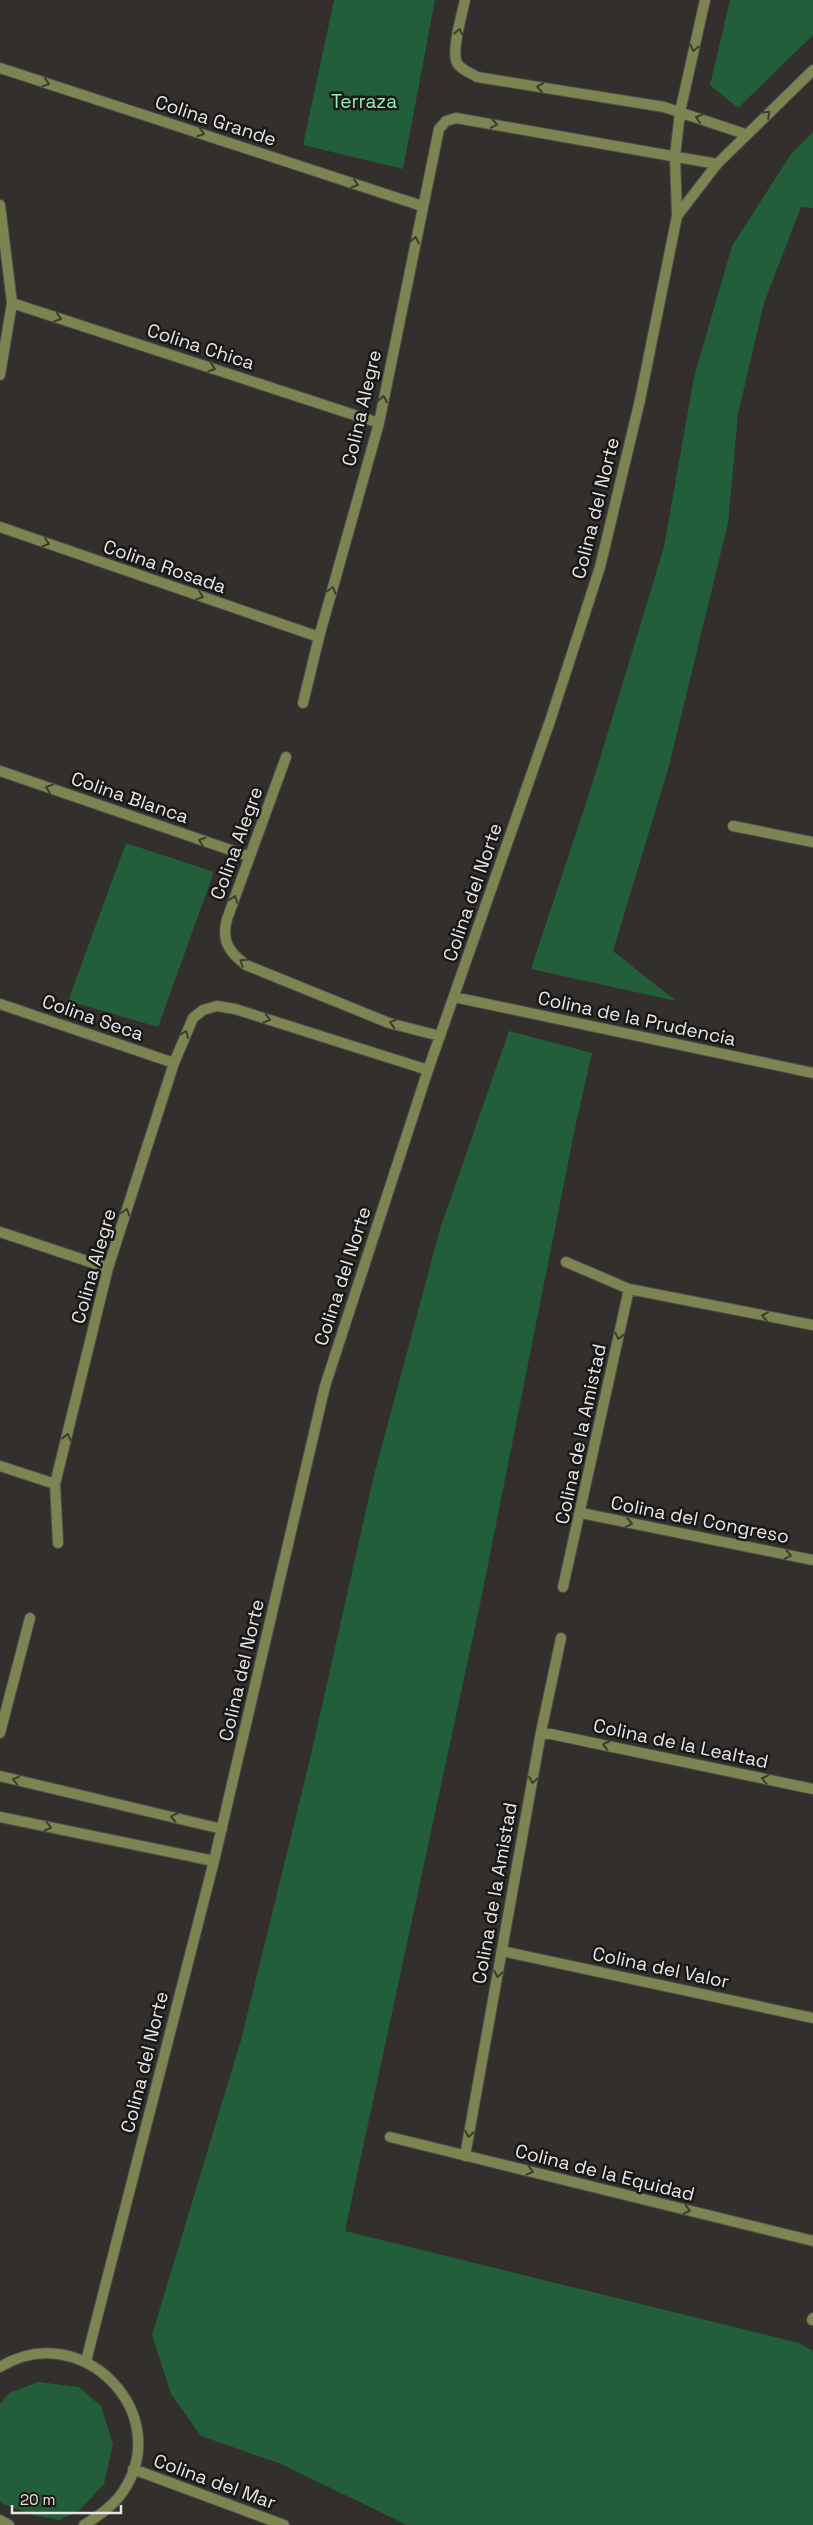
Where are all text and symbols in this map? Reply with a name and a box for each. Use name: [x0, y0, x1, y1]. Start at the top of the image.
one-way arrow: [453, 28, 463, 37]
one-way arrow: [689, 43, 700, 52]
one-way arrow: [42, 77, 50, 87]
one-way arrow: [535, 82, 544, 92]
street label: Colina Grande: [152, 89, 280, 152]
park label: Terraza: [331, 89, 397, 114]
one-way arrow: [761, 111, 770, 120]
one-way arrow: [695, 114, 704, 124]
one-way arrow: [490, 119, 499, 129]
one-way arrow: [196, 128, 204, 138]
one-way arrow: [350, 178, 359, 188]
one-way arrow: [409, 236, 420, 245]
one-way arrow: [53, 312, 62, 322]
street label: Colina Chica: [144, 317, 258, 376]
street label: Colina Alegre: [336, 348, 387, 469]
one-way arrow: [208, 363, 216, 373]
one-way arrow: [378, 395, 388, 404]
street label: Colina del Norte: [566, 435, 625, 581]
street label: Colina Rosada: [100, 534, 230, 599]
one-way arrow: [41, 537, 50, 547]
one-way arrow: [326, 586, 336, 595]
one-way arrow: [195, 590, 203, 600]
street label: Colina Blanca: [68, 766, 192, 829]
street label: Colina Alegre: [204, 783, 268, 903]
one-way arrow: [45, 784, 53, 794]
street label: Colina del Norte: [437, 820, 508, 965]
one-way arrow: [199, 836, 207, 846]
one-way arrow: [228, 895, 238, 904]
one-way arrow: [239, 959, 249, 968]
street label: Colina de la Prudencia: [536, 985, 738, 1052]
street label: Colina Seca: [39, 988, 147, 1047]
one-way arrow: [262, 1013, 271, 1023]
one-way arrow: [389, 1019, 398, 1029]
one-way arrow: [179, 1031, 189, 1039]
street label: Colina del Norte: [308, 1203, 377, 1349]
street label: Colina Alegre: [65, 1206, 122, 1327]
one-way arrow: [120, 1208, 130, 1217]
one-way arrow: [761, 1311, 770, 1321]
one-way arrow: [614, 1332, 625, 1341]
street label: Colina de la Amistad: [549, 1342, 612, 1527]
one-way arrow: [61, 1432, 72, 1441]
street label: Colina del Congreso: [609, 1490, 791, 1549]
one-way arrow: [624, 1517, 633, 1527]
one-way arrow: [784, 1549, 793, 1559]
street label: Colina del Norte: [213, 1597, 270, 1744]
street label: Colina de la Lealtad: [591, 1713, 771, 1774]
one-way arrow: [602, 1740, 611, 1751]
one-way arrow: [761, 1774, 770, 1784]
one-way arrow: [12, 1775, 21, 1786]
one-way arrow: [528, 1775, 538, 1784]
street label: Colina de la Amistad: [466, 1800, 523, 1986]
one-way arrow: [170, 1812, 179, 1823]
one-way arrow: [43, 1821, 52, 1831]
street label: Colina del Valor: [590, 1941, 731, 1994]
one-way arrow: [493, 1970, 504, 1978]
street label: Colina del Norte: [115, 1989, 174, 2135]
one-way arrow: [465, 2129, 475, 2138]
street label: Colina de la Equidad: [513, 2138, 697, 2207]
one-way arrow: [525, 2166, 533, 2176]
one-way arrow: [683, 2204, 692, 2215]
street label: Colina del Mar: [150, 2448, 279, 2515]
scale bar: [12, 2482, 121, 2514]
text: 20 m: [20, 2490, 55, 2509]

